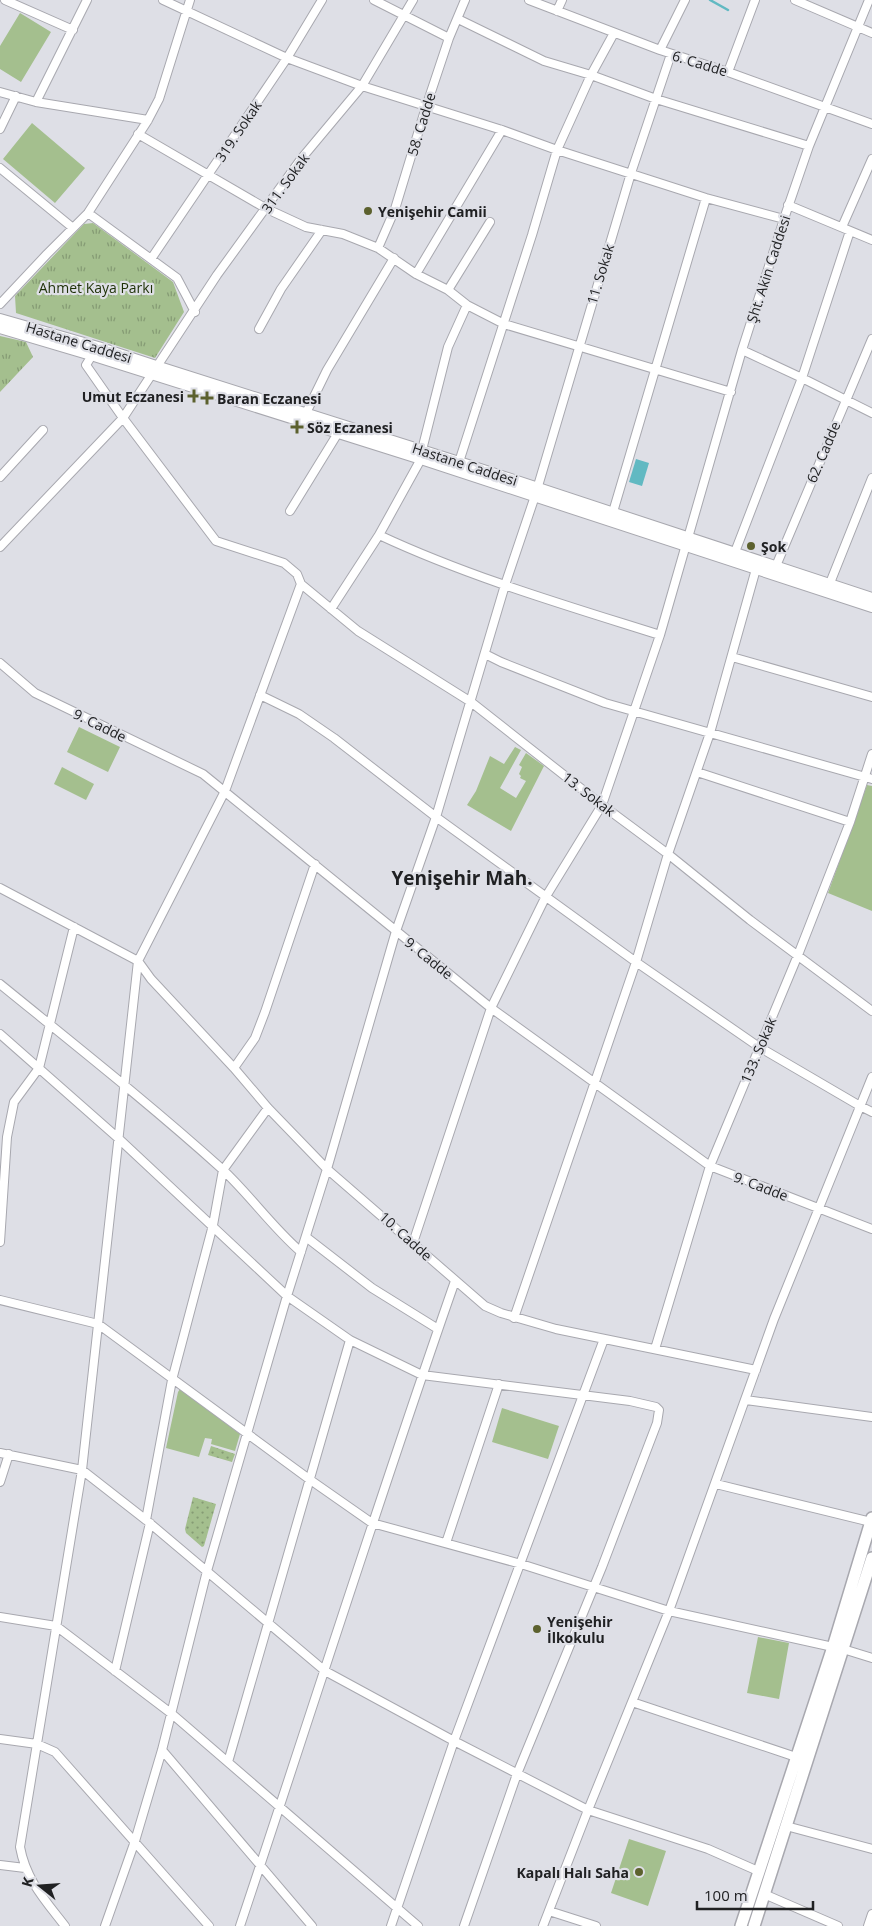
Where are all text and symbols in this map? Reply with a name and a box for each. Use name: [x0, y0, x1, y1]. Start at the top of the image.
street label: 6. Cadde: [670, 46, 730, 80]
street label: 58. Cadde: [402, 90, 440, 158]
street label: 319. Sokak: [211, 96, 266, 165]
street label: 311. Sokak: [257, 149, 314, 217]
place label: Yenişehir Camii: [378, 202, 487, 221]
marker: Yenişehir Camii: [362, 205, 374, 217]
street label: Şht. Akin Caddesi: [742, 213, 794, 325]
street label: 11. Sokak: [582, 241, 618, 306]
park label: Ahmet Kaya Parkı: [39, 278, 153, 297]
street label: Hastane Caddesi: [24, 317, 134, 367]
place label: Umut Eczanesi: [82, 387, 184, 406]
place label: Baran Eczanesi: [217, 389, 322, 408]
marker: Umut Eczanesi: [188, 390, 200, 402]
marker: Baran Eczanesi: [201, 392, 213, 404]
place label: Söz Eczanesi: [307, 418, 393, 437]
street label: 62. Cadde: [802, 418, 844, 486]
marker: Söz Eczanesi: [291, 421, 303, 433]
street label: Hastane Caddesi: [410, 438, 520, 490]
place label: Şok: [761, 537, 786, 556]
marker: Şok: [745, 540, 757, 552]
street label: 9. Cadde: [70, 704, 130, 746]
street label: 13. Sokak: [559, 767, 620, 821]
district label: Yenişehir Mah.: [391, 865, 533, 891]
street label: 9. Cadde: [401, 933, 457, 983]
street label: 133. Sokak: [736, 1014, 781, 1086]
street label: 9. Cadde: [731, 1167, 791, 1205]
street label: 10. Cadde: [376, 1207, 437, 1265]
place label: Yenişehir İlkokulu: [547, 1612, 613, 1647]
marker: Yenişehir İlkokulu: [531, 1623, 543, 1635]
north arrow: [15, 1861, 65, 1911]
place label: Kapalı Halı Saha: [517, 1863, 629, 1882]
marker: Kapalı Halı Saha: [633, 1866, 645, 1878]
text: K: [17, 1874, 38, 1889]
scale bar: [697, 1878, 813, 1910]
text: 100 m: [704, 1885, 748, 1905]

